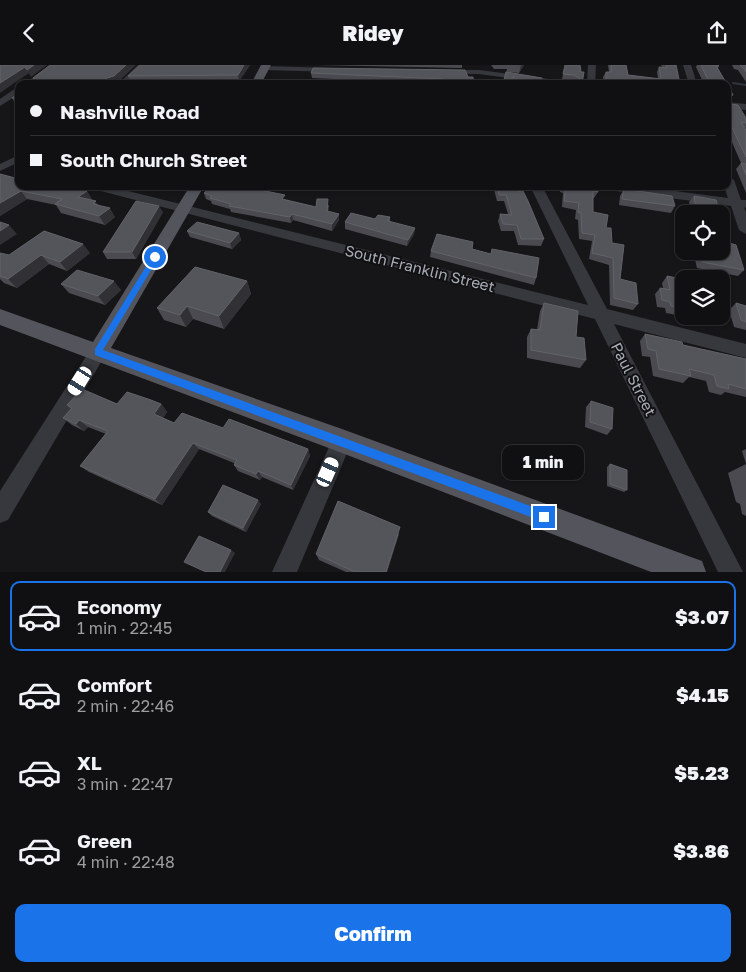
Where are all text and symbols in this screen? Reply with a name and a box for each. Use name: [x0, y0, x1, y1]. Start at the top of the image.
icon: back: [15, 19, 43, 47]
text: Ridey: [342, 19, 404, 46]
icon: share: [703, 19, 731, 47]
text: Nashville Road: [60, 100, 200, 123]
text: South Church Street: [60, 148, 247, 171]
map controls: [675, 205, 730, 325]
button: locate: [675, 205, 730, 260]
street label: South Franklin Street: [343, 241, 497, 295]
route start: [144, 246, 166, 268]
button: layers: [675, 270, 730, 325]
street label: Paul Street: [608, 339, 660, 419]
car: [65, 364, 94, 398]
callout: 1 min: [503, 445, 585, 479]
text: 1 min: [523, 452, 563, 472]
car: [315, 455, 340, 489]
route end: [533, 506, 555, 528]
icon: car: [17, 594, 62, 639]
text: Economy: [77, 595, 162, 618]
text: $3.07: [675, 605, 729, 628]
text: 1 min · 22:45: [77, 618, 172, 638]
icon: car: [17, 672, 62, 717]
text: Comfort: [77, 673, 152, 696]
text: $4.15: [676, 683, 729, 706]
text: 2 min · 22:46: [77, 696, 174, 716]
icon: car: [17, 750, 62, 795]
text: XL: [77, 751, 102, 774]
text: $5.23: [674, 761, 729, 784]
text: 3 min · 22:47: [77, 774, 173, 794]
icon: car: [17, 828, 62, 873]
text: Green: [77, 829, 132, 852]
text: $3.86: [673, 839, 729, 862]
text: 4 min · 22:48: [77, 852, 175, 872]
button: Confirm: [15, 904, 731, 962]

